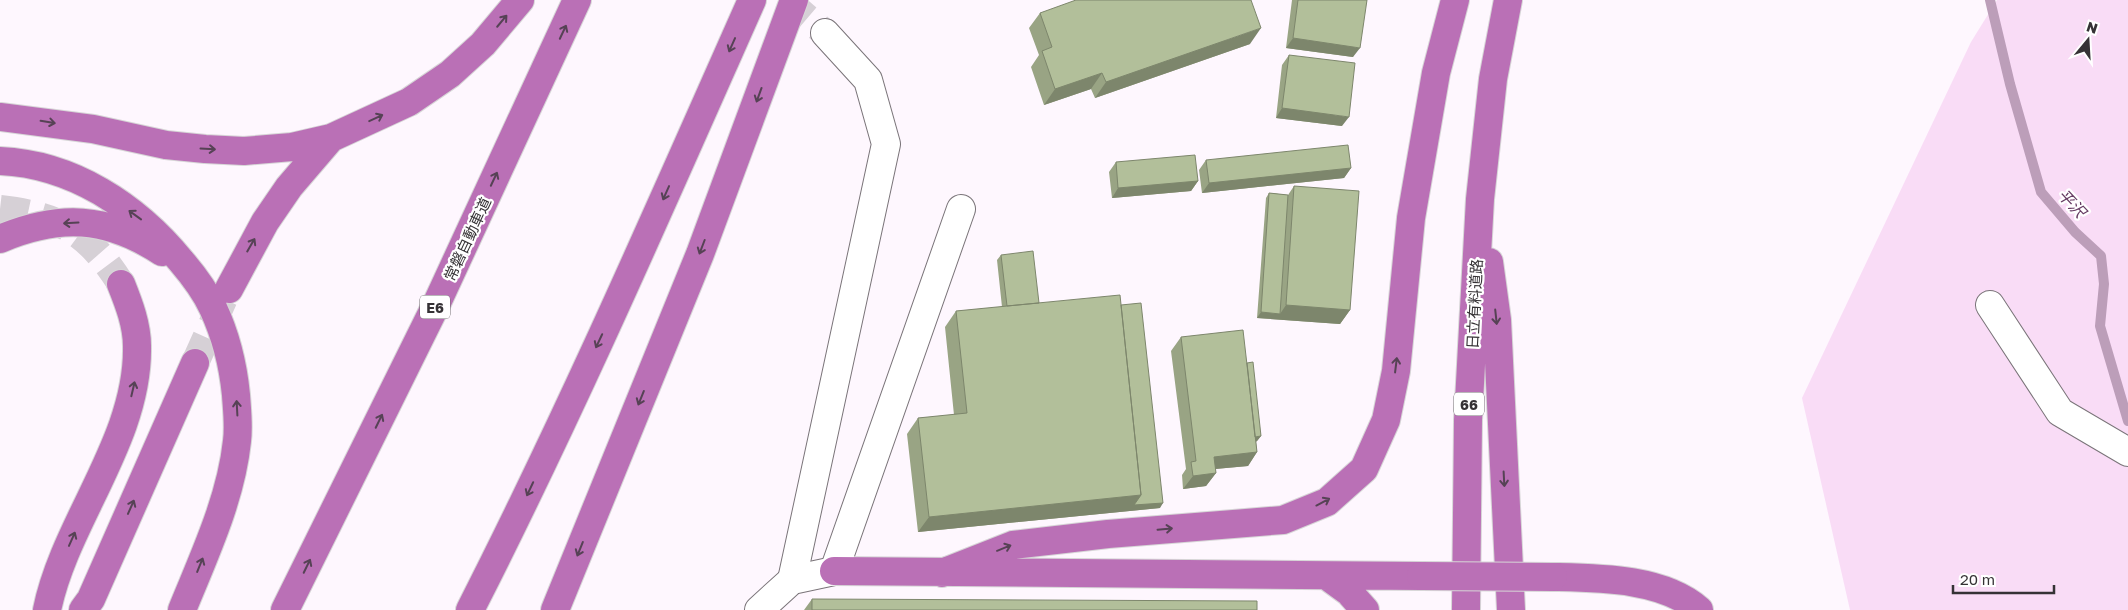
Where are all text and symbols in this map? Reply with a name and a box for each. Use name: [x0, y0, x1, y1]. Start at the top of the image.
one-way arrow: [497, 14, 508, 27]
north arrow: [2063, 15, 2113, 65]
text: N: [2084, 17, 2100, 37]
one-way arrow: [558, 25, 568, 40]
one-way arrow: [726, 37, 736, 52]
one-way arrow: [754, 87, 763, 102]
one-way arrow: [368, 112, 383, 122]
one-way arrow: [40, 118, 56, 128]
one-way arrow: [200, 145, 216, 154]
one-way arrow: [490, 172, 500, 187]
water label: 平沢: [2054, 184, 2092, 223]
one-way arrow: [661, 185, 671, 200]
street label: 常磐自動車道: [440, 194, 494, 284]
one-way arrow: [129, 209, 142, 220]
one-way arrow: [63, 218, 80, 228]
one-way arrow: [247, 239, 257, 253]
one-way arrow: [697, 239, 706, 254]
street label: 日立有料道路: [1463, 259, 1485, 349]
road number: E6: [420, 296, 450, 318]
one-way arrow: [1491, 308, 1501, 324]
one-way arrow: [593, 333, 603, 348]
one-way arrow: [1391, 357, 1401, 373]
one-way arrow: [129, 381, 138, 397]
one-way arrow: [636, 390, 646, 405]
road number: 66: [1454, 392, 1484, 416]
one-way arrow: [232, 400, 241, 416]
one-way arrow: [374, 413, 384, 428]
one-way arrow: [1500, 471, 1509, 487]
one-way arrow: [525, 481, 535, 496]
one-way arrow: [1316, 497, 1331, 507]
one-way arrow: [127, 500, 137, 515]
one-way arrow: [1157, 525, 1173, 534]
one-way arrow: [68, 532, 78, 547]
one-way arrow: [575, 541, 584, 556]
one-way arrow: [996, 543, 1011, 553]
one-way arrow: [196, 558, 206, 573]
one-way arrow: [303, 559, 312, 574]
scale bar: [1953, 562, 2054, 594]
text: 20 m: [1960, 570, 1995, 588]

